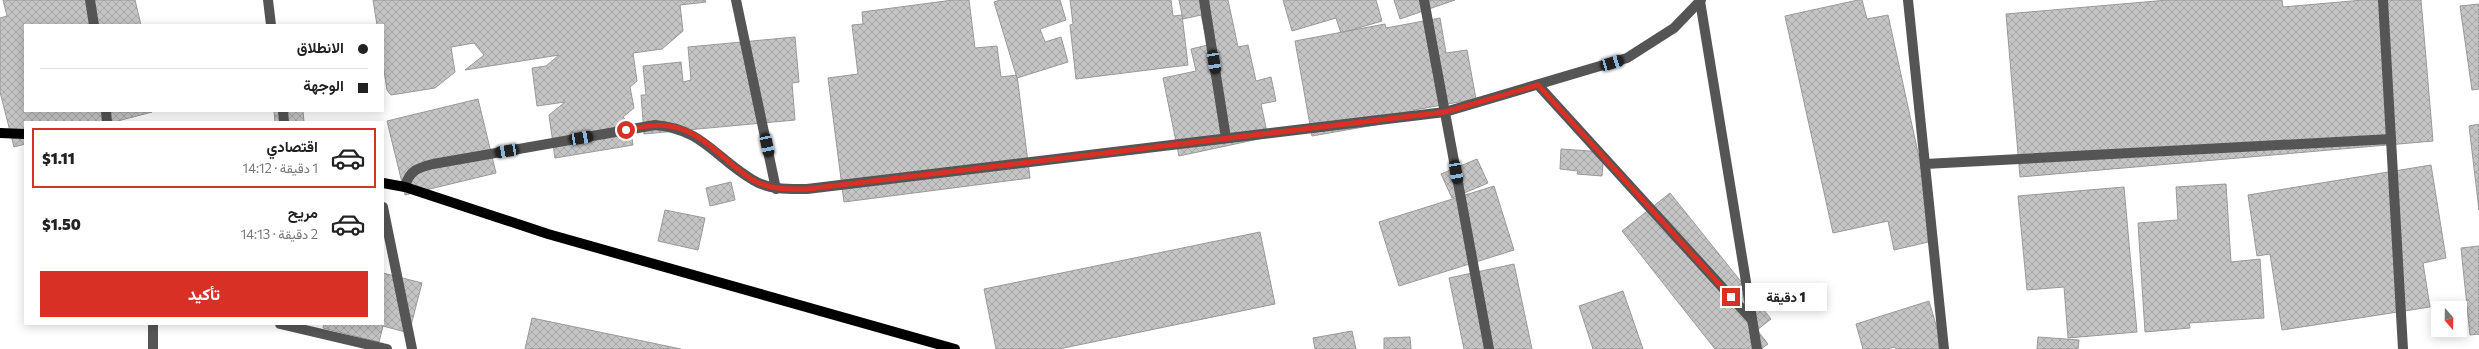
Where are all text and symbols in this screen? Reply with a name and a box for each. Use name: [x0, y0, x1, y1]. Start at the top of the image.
text: الانطلاق: [297, 38, 344, 56]
car: [1206, 49, 1222, 75]
car: [1599, 54, 1625, 72]
text: الوجهة: [303, 76, 344, 94]
route start: [617, 121, 635, 139]
car: [568, 130, 594, 146]
car: [759, 132, 775, 158]
text: اقتصادي: [266, 137, 318, 155]
icon: car: [330, 140, 366, 176]
car: [494, 143, 520, 159]
text: $1.11: [42, 149, 75, 167]
car: [1448, 159, 1464, 185]
text: 1 دقيقة · 14:12: [243, 160, 318, 176]
text: مريح: [288, 203, 318, 221]
icon: car: [330, 206, 366, 242]
text: $1.50: [42, 215, 81, 233]
text: 2 دقيقة · 14:13: [241, 226, 318, 242]
button: تأكيد: [40, 271, 368, 317]
callout: 1 دقيقة: [1745, 283, 1827, 311]
route end: [1722, 288, 1740, 306]
text: 1 دقيقة: [1766, 289, 1806, 305]
north arrow: [2431, 301, 2467, 337]
map controls: [2431, 301, 2467, 337]

